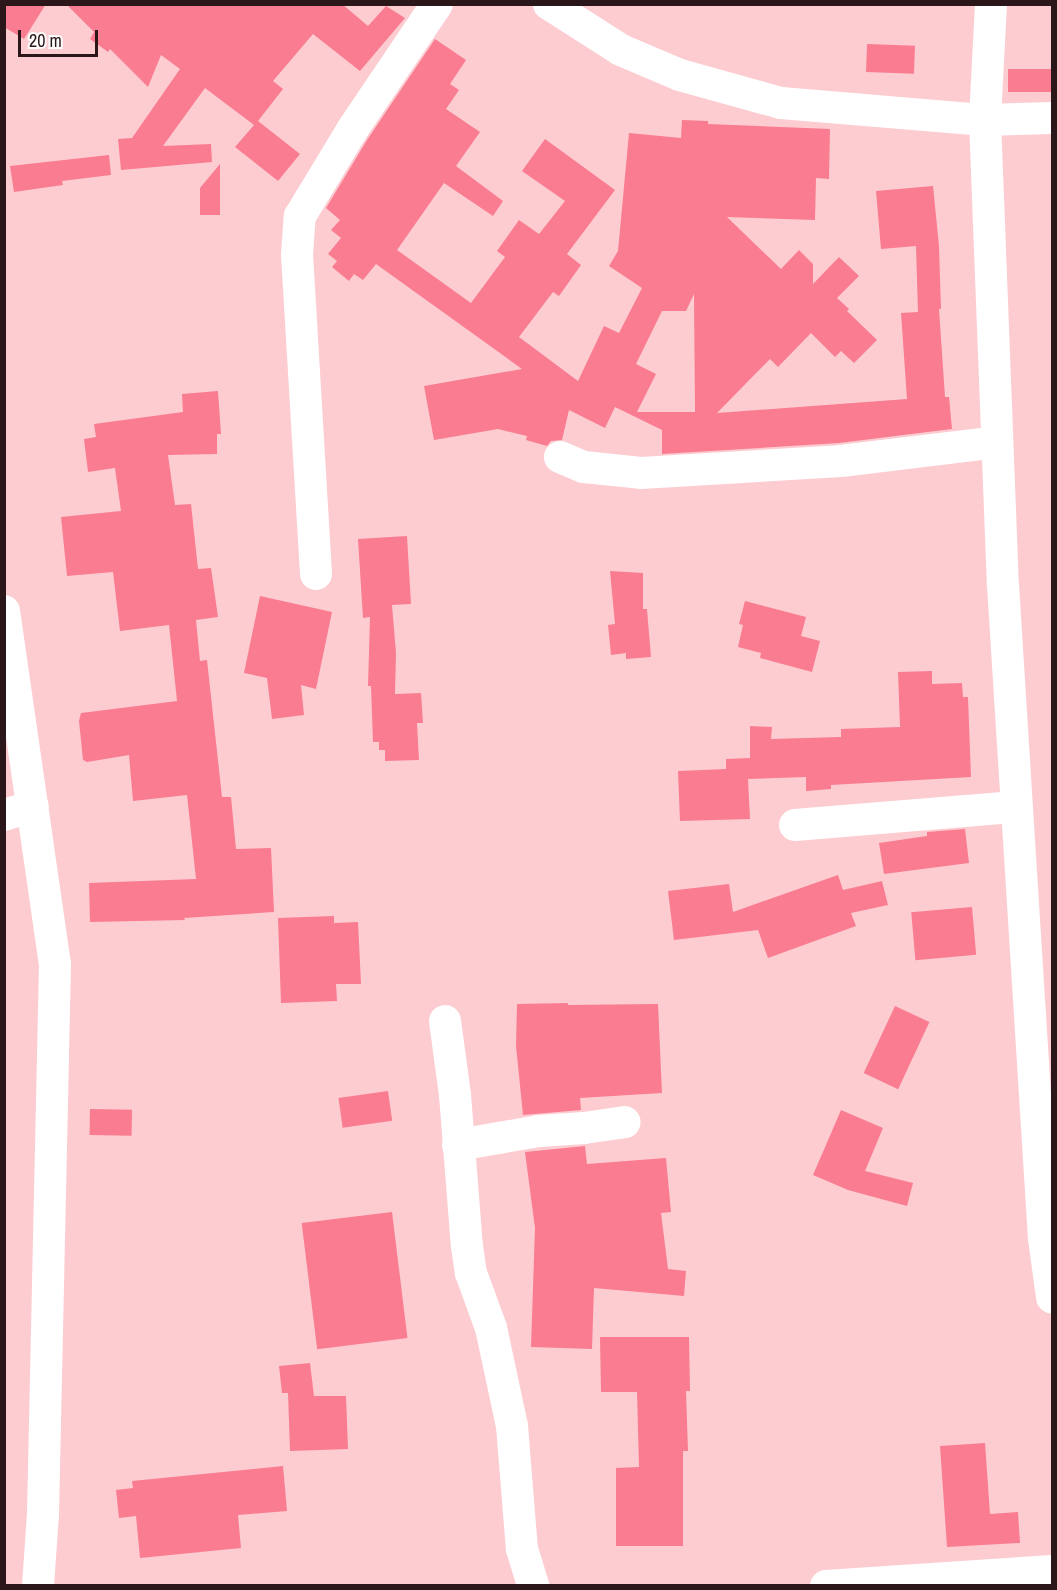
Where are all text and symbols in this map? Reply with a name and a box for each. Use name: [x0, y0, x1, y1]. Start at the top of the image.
scale bar: [21, 18, 100, 56]
text: 20 m: [29, 28, 62, 53]

